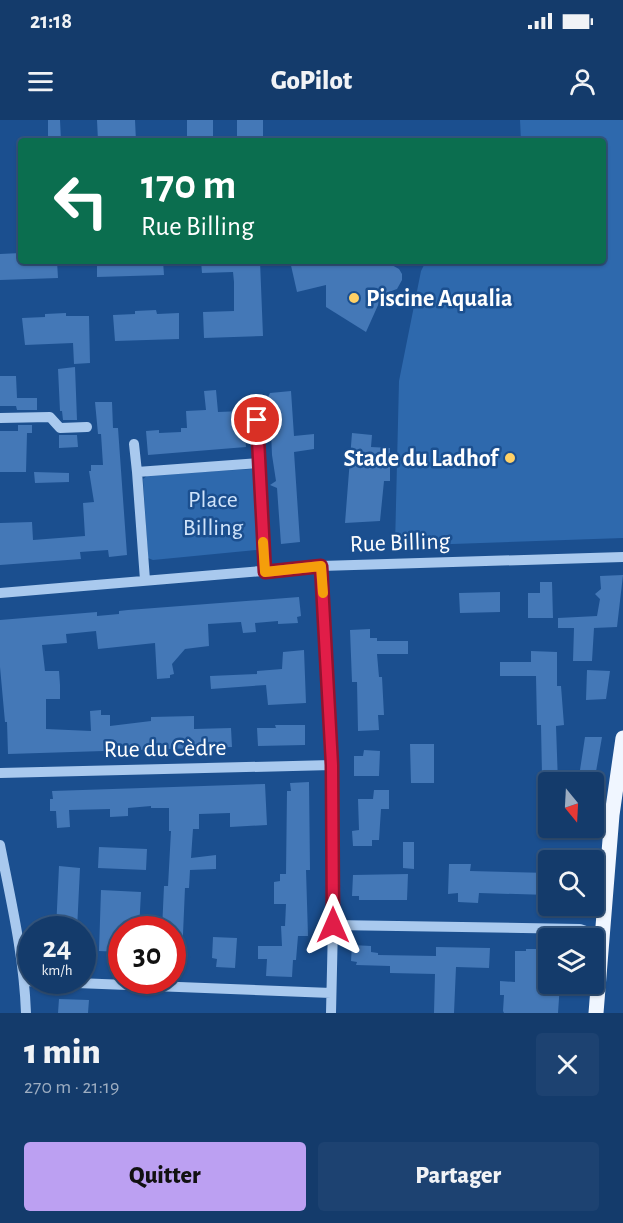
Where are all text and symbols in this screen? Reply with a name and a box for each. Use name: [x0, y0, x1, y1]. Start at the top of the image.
text: 21:18: [30, 10, 72, 32]
icon: menu: [24, 65, 57, 98]
icon: person: [566, 65, 599, 98]
text: GoPilot: [271, 67, 352, 94]
icon: left: [42, 162, 120, 240]
text: 170 m: [141, 164, 236, 206]
text: Rue Billing: [141, 213, 254, 240]
place label: Piscine Aqualia: [366, 287, 513, 311]
marker: Piscine Aqualia: [347, 291, 361, 305]
pin: [231, 394, 282, 445]
icon: arrive: [240, 403, 273, 436]
place label: Stade du Ladhof: [343, 447, 500, 471]
marker: Stade du Ladhof: [503, 451, 517, 465]
park label: Place Billing: [183, 488, 244, 540]
street label: Rue Billing: [349, 529, 451, 557]
street label: Rue du Cèdre: [103, 736, 227, 762]
north arrow: [538, 772, 604, 838]
map controls: [538, 772, 604, 994]
button: search: [538, 850, 604, 916]
position arrow: [301, 893, 365, 957]
speed limit sign: 30: [108, 916, 186, 994]
button: layers: [538, 928, 604, 994]
text: 24: [42, 933, 72, 963]
text: km/h: [42, 963, 72, 978]
button: close: [536, 1033, 599, 1096]
text: 1 min: [24, 1034, 101, 1070]
text: 270 m · 21:19: [24, 1077, 119, 1097]
button: Quitter: [24, 1142, 306, 1211]
button: Partager: [318, 1142, 599, 1211]

